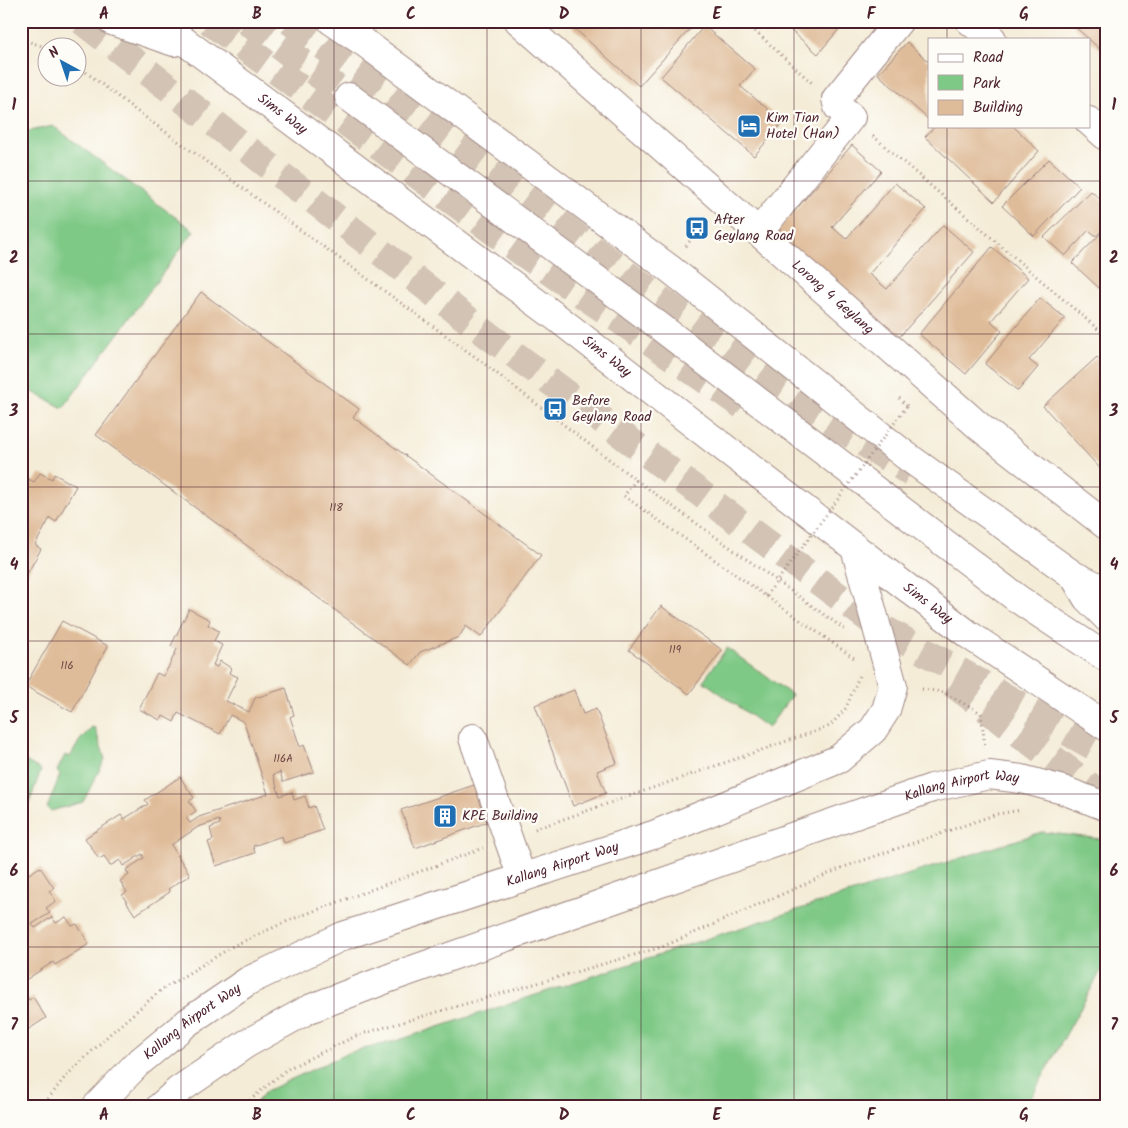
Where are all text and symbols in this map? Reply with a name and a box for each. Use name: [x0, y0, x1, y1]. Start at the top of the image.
text: A: [99, 2, 109, 27]
text: B: [252, 2, 262, 27]
text: C: [406, 2, 416, 27]
text: D: [559, 2, 570, 27]
text: E: [713, 2, 723, 27]
text: F: [867, 2, 877, 27]
text: G: [1019, 2, 1029, 27]
north arrow: [38, 38, 88, 88]
legend: [928, 38, 1090, 128]
text: N: [44, 41, 65, 64]
text: Road: [973, 46, 1004, 70]
text: Park: [973, 72, 1001, 96]
street label: Sims Way: [253, 88, 312, 140]
text: 1: [12, 93, 17, 118]
text: 1: [1112, 93, 1117, 118]
text: Building: [973, 96, 1023, 120]
place label: Kim Tian Hotel (Han): [766, 107, 840, 145]
hotel icon: Kim Tian Hotel (Han): [736, 113, 762, 139]
place label: After Geylang Road: [714, 209, 794, 247]
bus stop icon: After Geylang Road: [684, 215, 710, 241]
text: 2: [9, 246, 19, 271]
text: 2: [1109, 246, 1119, 271]
street label: Lorong 4 Geylang: [786, 255, 879, 340]
street label: Sims Way: [577, 330, 636, 383]
place label: Before Geylang Road: [572, 390, 652, 428]
bus stop icon: Before Geylang Road: [542, 396, 568, 422]
text: 3: [9, 399, 19, 424]
text: 3: [1109, 399, 1119, 424]
house number: 118: [329, 499, 343, 517]
text: 4: [10, 553, 19, 578]
text: 4: [1110, 553, 1119, 578]
street label: Sims Way: [898, 577, 958, 630]
house number: 119: [669, 641, 682, 659]
house number: 116: [60, 657, 74, 675]
text: 5: [9, 706, 20, 731]
text: 5: [1109, 706, 1120, 731]
house number: 116A: [273, 750, 293, 768]
street label: Kallang Airport Way: [901, 764, 1021, 808]
building icon: KPE Building: [432, 803, 458, 829]
place label: KPE Building: [462, 805, 539, 827]
street label: Kallang Airport Way: [503, 836, 622, 893]
text: 6: [10, 859, 19, 884]
text: 6: [1110, 859, 1119, 884]
street label: Kallang Airport Way: [138, 978, 246, 1066]
text: 7: [10, 1013, 18, 1038]
text: 7: [1110, 1013, 1118, 1038]
text: A: [99, 1103, 109, 1128]
text: B: [252, 1103, 262, 1128]
text: C: [406, 1103, 416, 1128]
text: D: [559, 1103, 570, 1128]
text: E: [713, 1103, 723, 1128]
text: F: [867, 1103, 877, 1128]
text: G: [1019, 1103, 1029, 1128]

